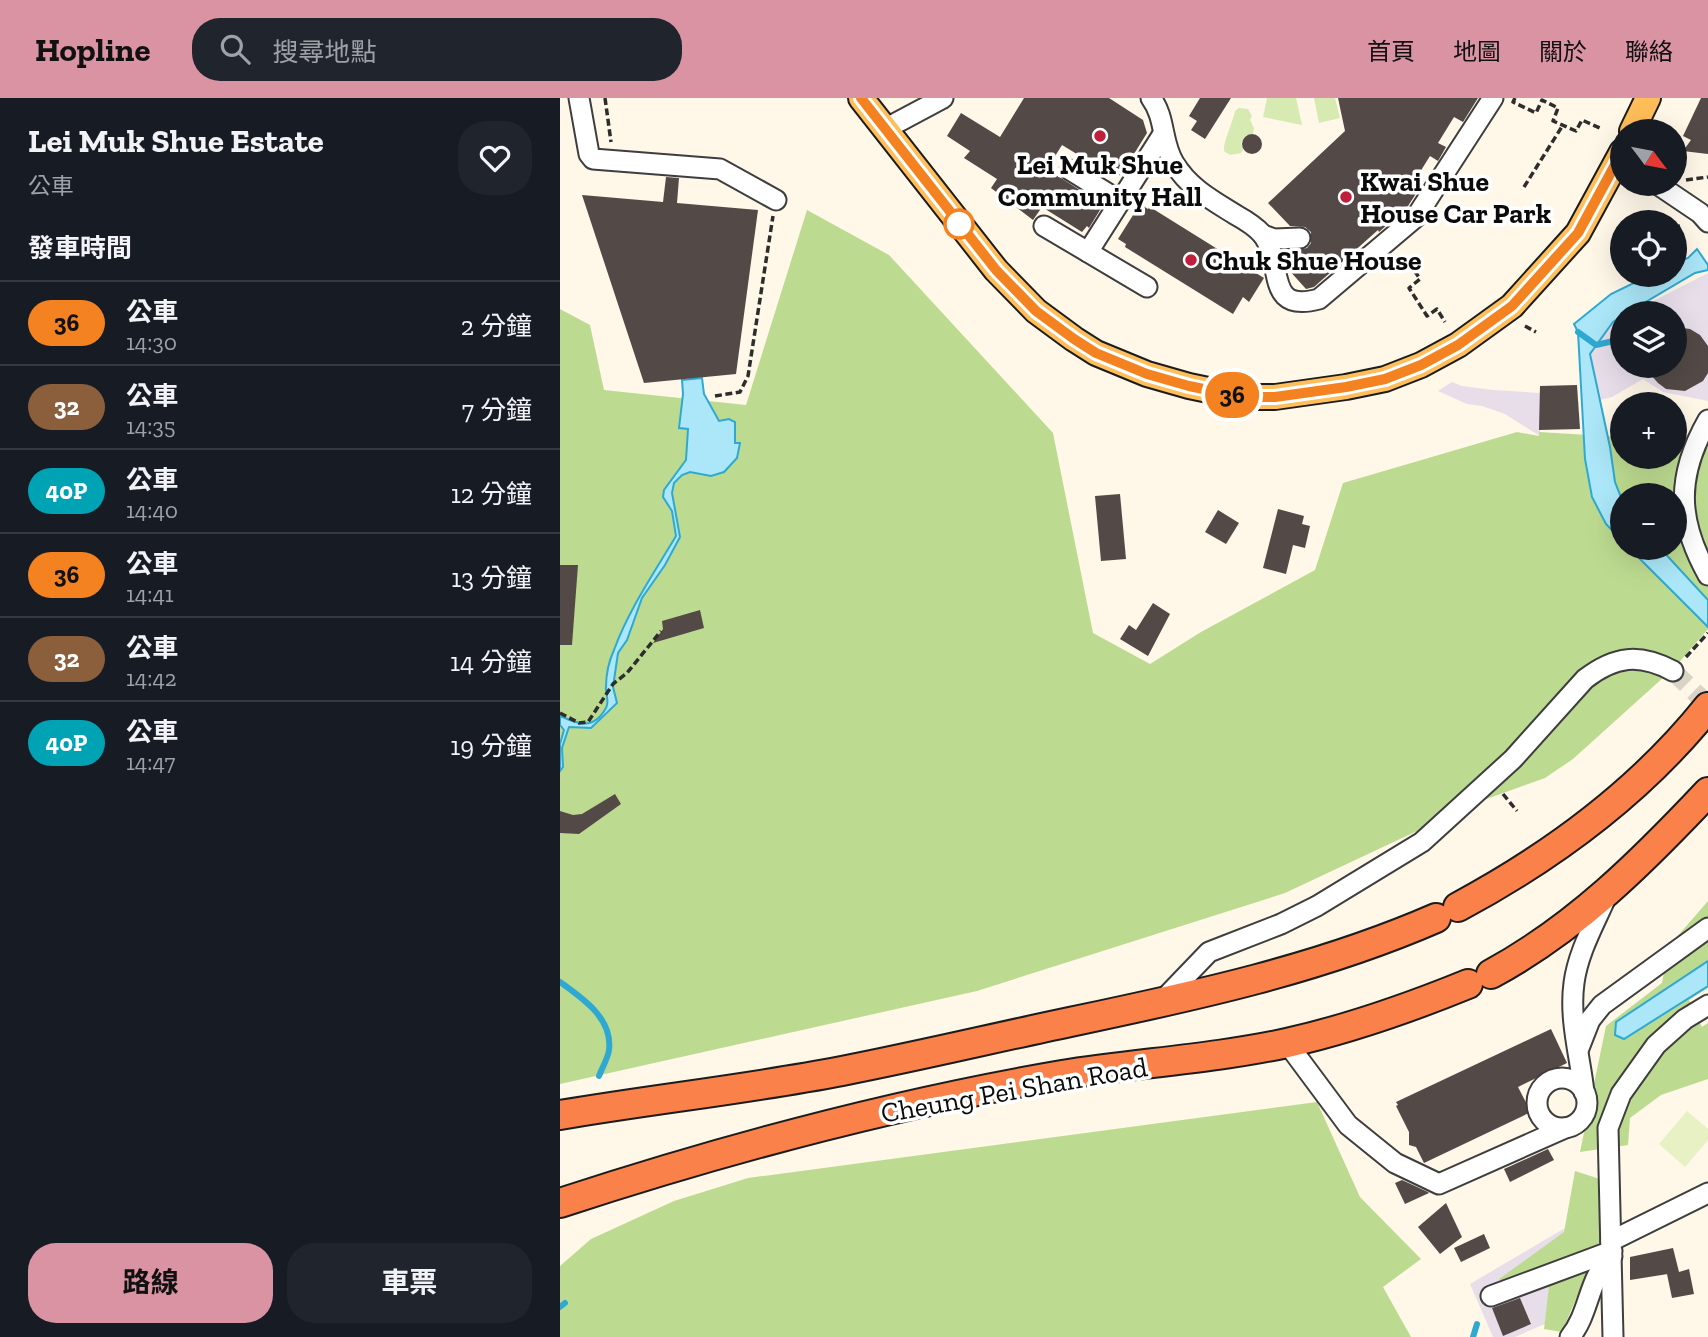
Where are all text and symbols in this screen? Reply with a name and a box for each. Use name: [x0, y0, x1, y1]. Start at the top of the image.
search box: [192, 18, 682, 81]
text: Hopline: [35, 30, 150, 69]
icon: search: [216, 30, 254, 68]
text: 搜尋地點: [272, 36, 376, 68]
text: 首頁: [1367, 37, 1415, 66]
text: 地圖: [1453, 37, 1501, 66]
text: 關於: [1539, 37, 1587, 66]
text: 聯絡: [1625, 37, 1673, 66]
north arrow: [1610, 119, 1687, 196]
map controls: [1610, 119, 1687, 560]
text: Lei Muk Shue Estate: [28, 121, 324, 160]
button: heart: [458, 121, 532, 195]
marker: Lei Muk Shue Community Hall: [1092, 128, 1108, 144]
place label: Lei Muk Shue Community Hall: [998, 148, 1202, 213]
place label: Kwai Shue House Car Park: [1360, 165, 1552, 230]
text: 公車: [28, 172, 74, 200]
marker: Kwai Shue House Car Park: [1338, 189, 1354, 205]
unlabelled marker: [944, 209, 974, 239]
button: locate: [1610, 210, 1687, 287]
text: 發車時間: [28, 232, 132, 264]
place label: Chuk Shue House: [1205, 244, 1422, 277]
marker: Chuk Shue House: [1183, 252, 1199, 268]
text: 公車: [126, 296, 178, 328]
button: layers: [1610, 301, 1687, 378]
text: 36: [54, 308, 79, 337]
text: 2 分鐘: [461, 310, 532, 342]
text: 14:30: [126, 328, 177, 356]
line badge: 36: [1200, 372, 1264, 418]
text: 公車: [126, 380, 178, 412]
text: 36: [1219, 380, 1245, 409]
text: 32: [54, 392, 79, 421]
button: +: [1610, 392, 1687, 469]
text: 7 分鐘: [462, 394, 532, 426]
text: 14:35: [126, 412, 175, 440]
text: 公車: [126, 464, 178, 496]
text: 40P: [46, 476, 87, 505]
text: 12 分鐘: [451, 478, 532, 510]
button: −: [1610, 483, 1687, 560]
text: 14:40: [126, 496, 178, 524]
text: 公車: [126, 548, 178, 580]
text: 36: [54, 560, 79, 589]
text: 13 分鐘: [451, 562, 532, 594]
text: 14:41: [126, 580, 174, 608]
text: 公車: [126, 632, 178, 664]
text: 32: [54, 644, 79, 673]
text: 14 分鐘: [450, 646, 532, 678]
text: 14:42: [126, 664, 177, 692]
text: 公車: [126, 716, 178, 748]
text: 40P: [46, 728, 87, 757]
text: 19 分鐘: [450, 730, 532, 762]
text: 14:47: [126, 748, 175, 776]
street label: Cheung Pei Shan Road: [878, 1050, 1150, 1130]
button: 路線: [28, 1243, 273, 1323]
button: 車票: [287, 1243, 532, 1323]

